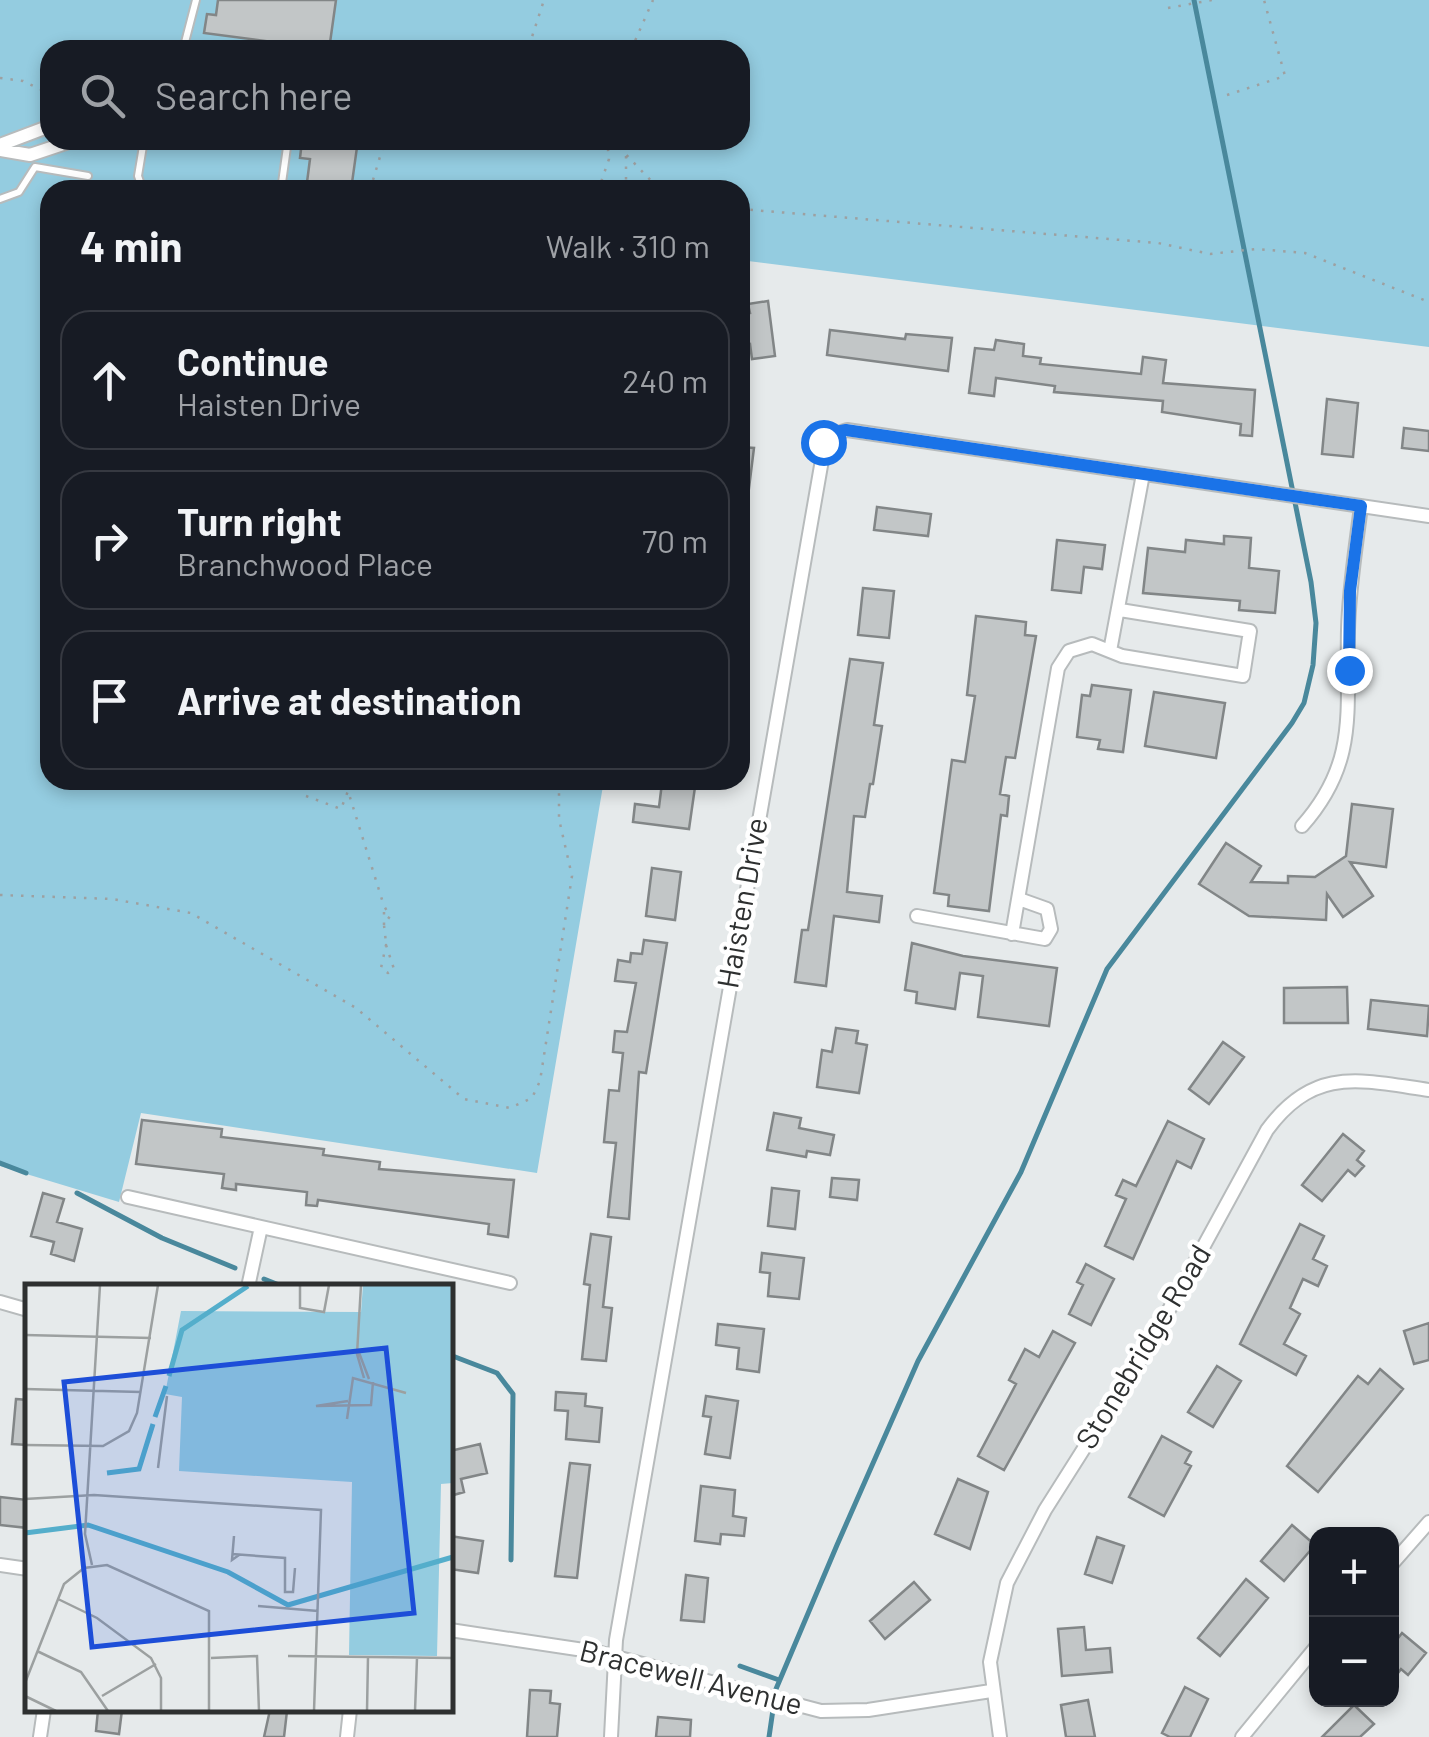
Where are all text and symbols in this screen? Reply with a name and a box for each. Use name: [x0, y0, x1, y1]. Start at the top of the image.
search box: [40, 40, 750, 150]
icon: search: [75, 68, 130, 123]
text: Search here: [155, 72, 353, 118]
text: 4 min: [80, 220, 183, 270]
text: Walk · 310 m: [546, 226, 710, 264]
text: Continue: [177, 338, 328, 384]
icon: ahead: [82, 353, 137, 408]
text: 240 m: [622, 361, 708, 399]
text: Haisten Drive: [177, 384, 361, 422]
route start: [801, 420, 847, 466]
text: Turn right: [177, 498, 342, 544]
icon: right: [82, 513, 137, 568]
text: 70 m: [642, 521, 708, 559]
text: Branchwood Place: [177, 544, 433, 582]
route end: [1327, 648, 1373, 694]
icon: arrive: [82, 673, 137, 728]
text: Arrive at destination: [177, 677, 522, 723]
street label: Haisten Drive: [708, 815, 774, 991]
street label: Stonebridge Road: [1067, 1237, 1217, 1455]
inset map: [25, 1284, 452, 1712]
map controls: [1309, 1527, 1399, 1707]
button: +: [1309, 1527, 1399, 1617]
button: −: [1309, 1617, 1399, 1707]
street label: Bracewell Avenue: [576, 1631, 807, 1721]

